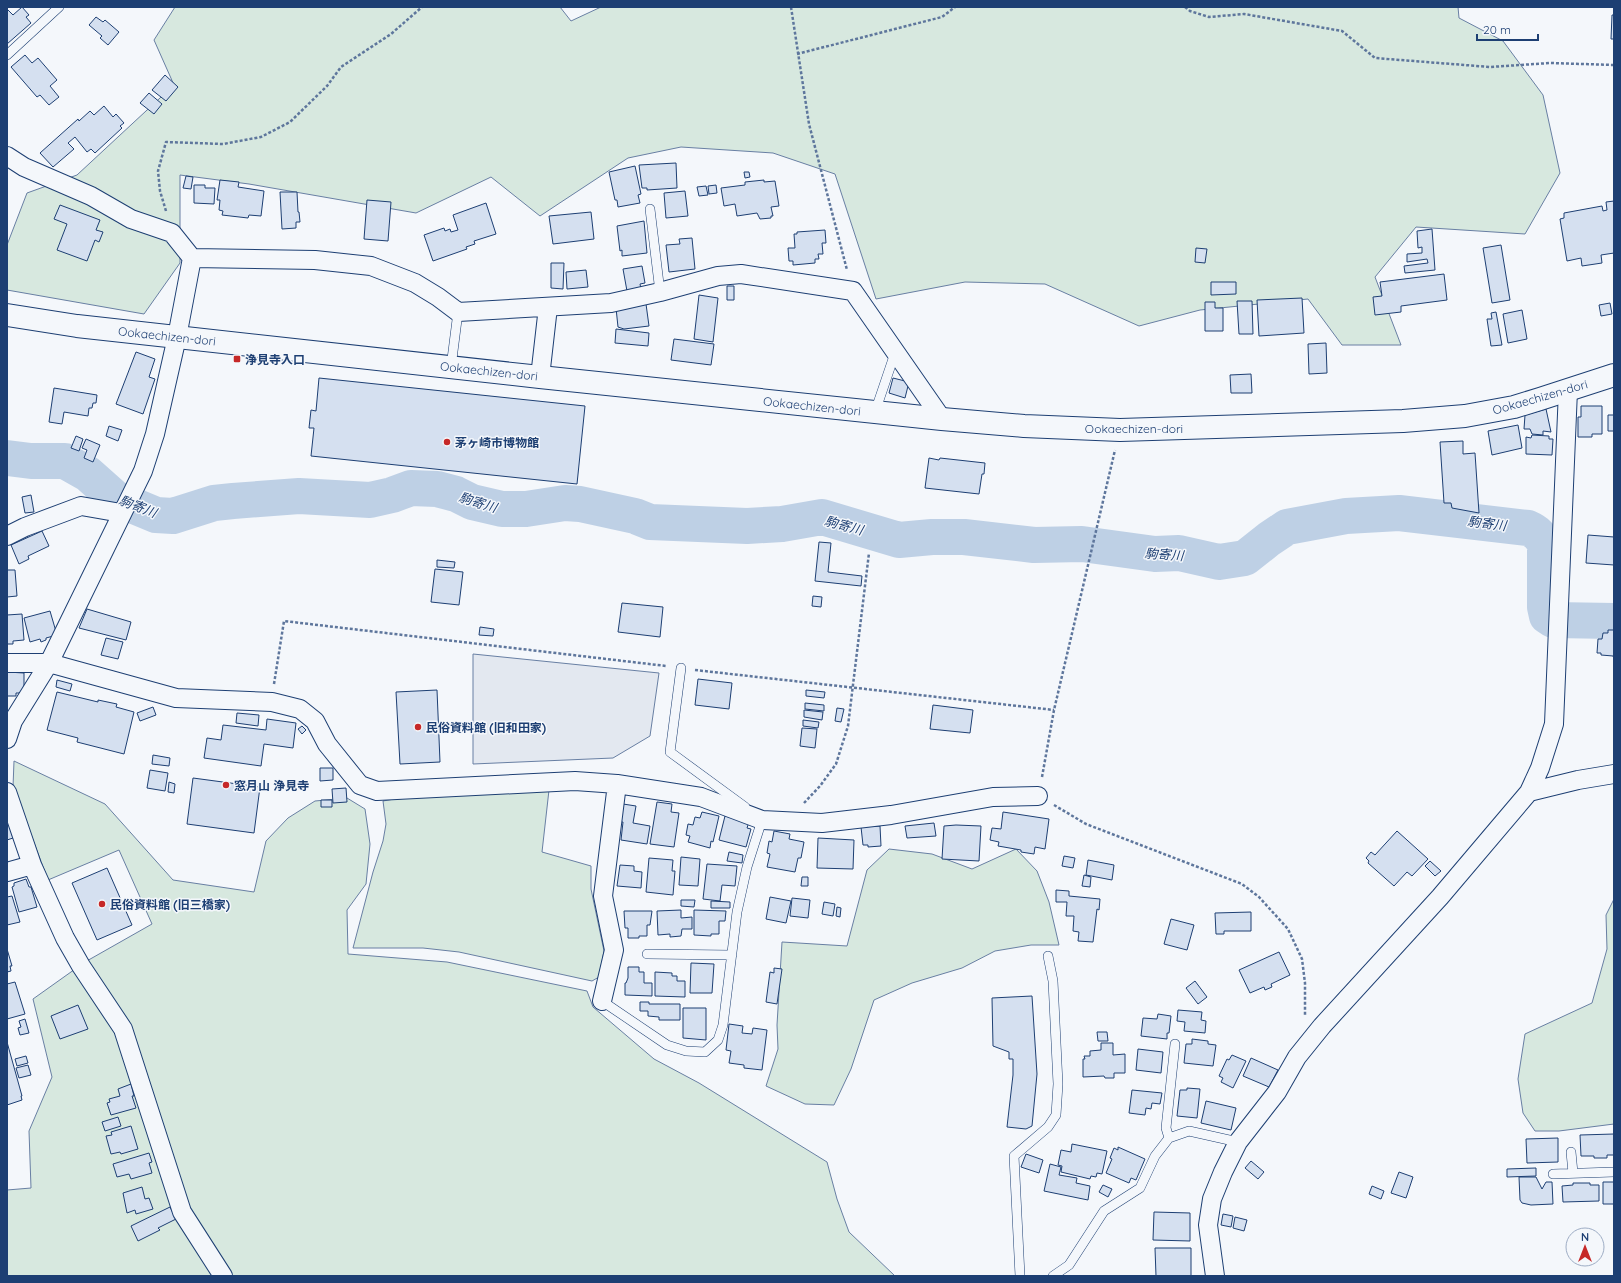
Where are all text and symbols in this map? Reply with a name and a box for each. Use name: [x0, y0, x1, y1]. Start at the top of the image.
scale bar: [1477, 16, 1538, 42]
text: 20 m: [1483, 22, 1511, 37]
street label: Ookaechizen-dori: [117, 323, 217, 349]
place label: 浄見寺入口: [245, 352, 305, 367]
marker: 浄見寺入口: [232, 354, 242, 364]
street label: Ookaechizen-dori: [439, 358, 539, 384]
street label: Ookaechizen-dori: [1491, 376, 1589, 418]
street label: Ookaechizen-dori: [762, 393, 862, 419]
street label: Ookaechizen-dori: [1085, 421, 1183, 436]
place label: 茅ヶ崎市博物館: [455, 435, 539, 450]
marker: 茅ヶ崎市博物館: [442, 437, 452, 447]
water label: 駒寄川: [457, 489, 501, 516]
water label: 駒寄川: [117, 492, 161, 521]
water label: 駒寄川: [823, 512, 867, 538]
water label: 駒寄川: [1467, 513, 1509, 534]
water label: 駒寄川: [1144, 545, 1186, 563]
place label: 民俗資料館 (旧和田家): [426, 720, 546, 735]
marker: 民俗資料館 (旧和田家): [413, 722, 423, 732]
place label: 窓月山 浄見寺: [234, 778, 309, 793]
marker: 窓月山 浄見寺: [221, 780, 231, 790]
place label: 民俗資料館 (旧三橋家): [110, 897, 230, 912]
marker: 民俗資料館 (旧三橋家): [97, 899, 107, 909]
north arrow: [1565, 1227, 1605, 1267]
text: N: [1581, 1230, 1589, 1244]

